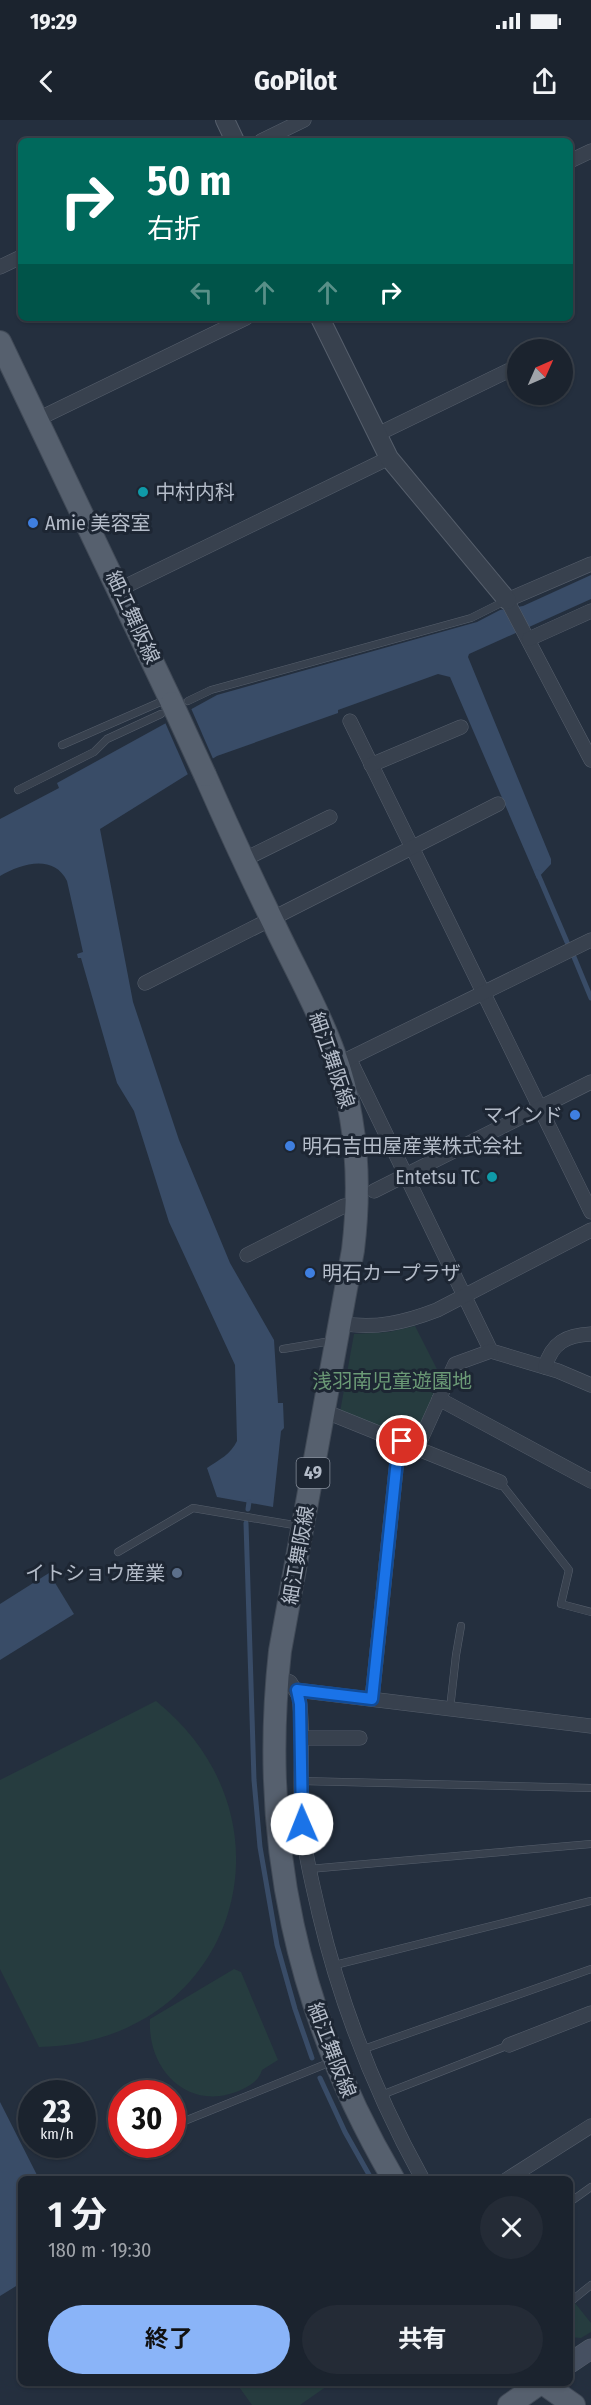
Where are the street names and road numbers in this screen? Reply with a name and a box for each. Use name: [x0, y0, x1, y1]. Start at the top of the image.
street label: 細江舞阪線: [101, 567, 165, 667]
street label: 細江舞阪線: [304, 1009, 360, 1111]
road number: 49: [296, 1458, 330, 1488]
street label: 細江舞阪線: [277, 1504, 319, 1606]
street label: 細江舞阪線: [303, 1999, 361, 2101]

